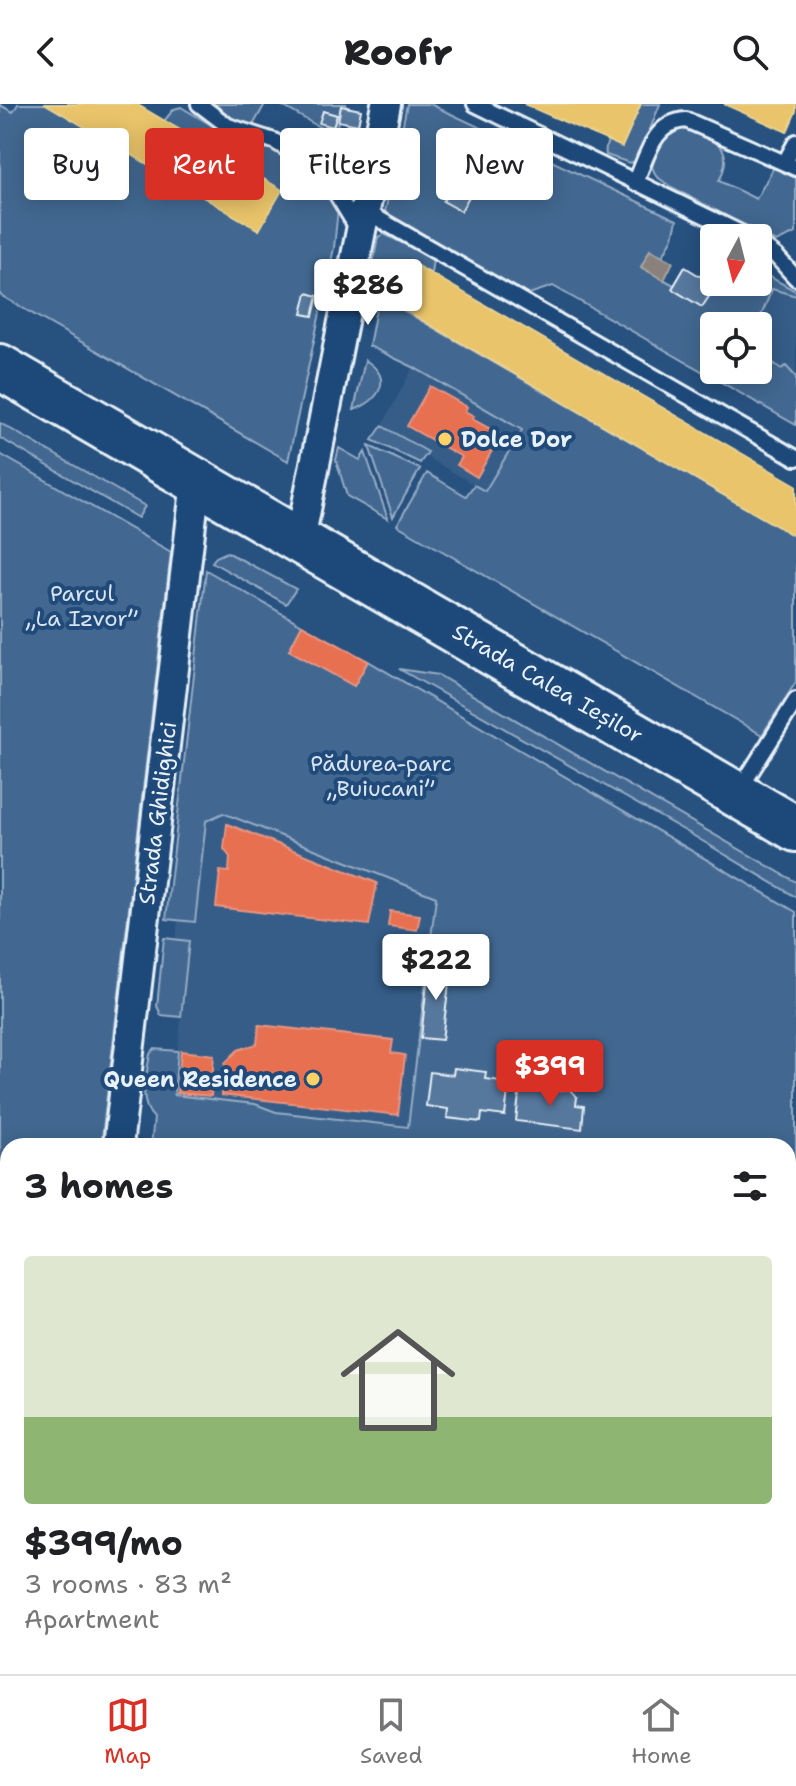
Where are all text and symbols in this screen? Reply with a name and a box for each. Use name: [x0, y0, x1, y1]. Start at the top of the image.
text: Roofr: [343, 28, 453, 77]
icon: back: [24, 30, 68, 74]
icon: search: [728, 30, 772, 74]
chip: Buy: [24, 128, 129, 200]
chip: Rent: [145, 128, 264, 200]
chip: Filters: [280, 128, 420, 200]
chip: New: [436, 128, 553, 200]
north arrow: [700, 224, 772, 296]
map controls: [700, 224, 772, 384]
pin: $286: [321, 259, 415, 327]
text: $286: [332, 267, 404, 302]
button: locate: [700, 312, 772, 384]
place label: Dolce Dor: [461, 425, 572, 454]
marker: Dolce Dor: [436, 430, 454, 448]
park label: Parcul „La Izvor”: [25, 579, 138, 633]
street label: Strada Calea Ieșilor: [447, 617, 648, 751]
street label: Strada Ghidighici: [132, 720, 183, 906]
park label: Pădurea-parc „Buiucani”: [310, 749, 452, 803]
pin: $222: [389, 934, 483, 1002]
text: $222: [400, 942, 472, 977]
pin: $399: [503, 1040, 597, 1108]
text: $399: [514, 1048, 586, 1083]
place label: Queen Residence: [103, 1065, 297, 1094]
marker: Queen Residence: [304, 1070, 322, 1088]
text: 3 homes: [24, 1163, 173, 1209]
icon: filters: [728, 1164, 772, 1208]
icon: home: [326, 1308, 470, 1452]
text: $399/mo: [24, 1520, 183, 1566]
text: 3 rooms · 83 m²: [24, 1566, 232, 1601]
text: Apartment: [24, 1601, 160, 1636]
tab: Map: [104, 1693, 151, 1770]
tab: Saved: [360, 1693, 423, 1770]
tab: Home: [631, 1693, 692, 1770]

